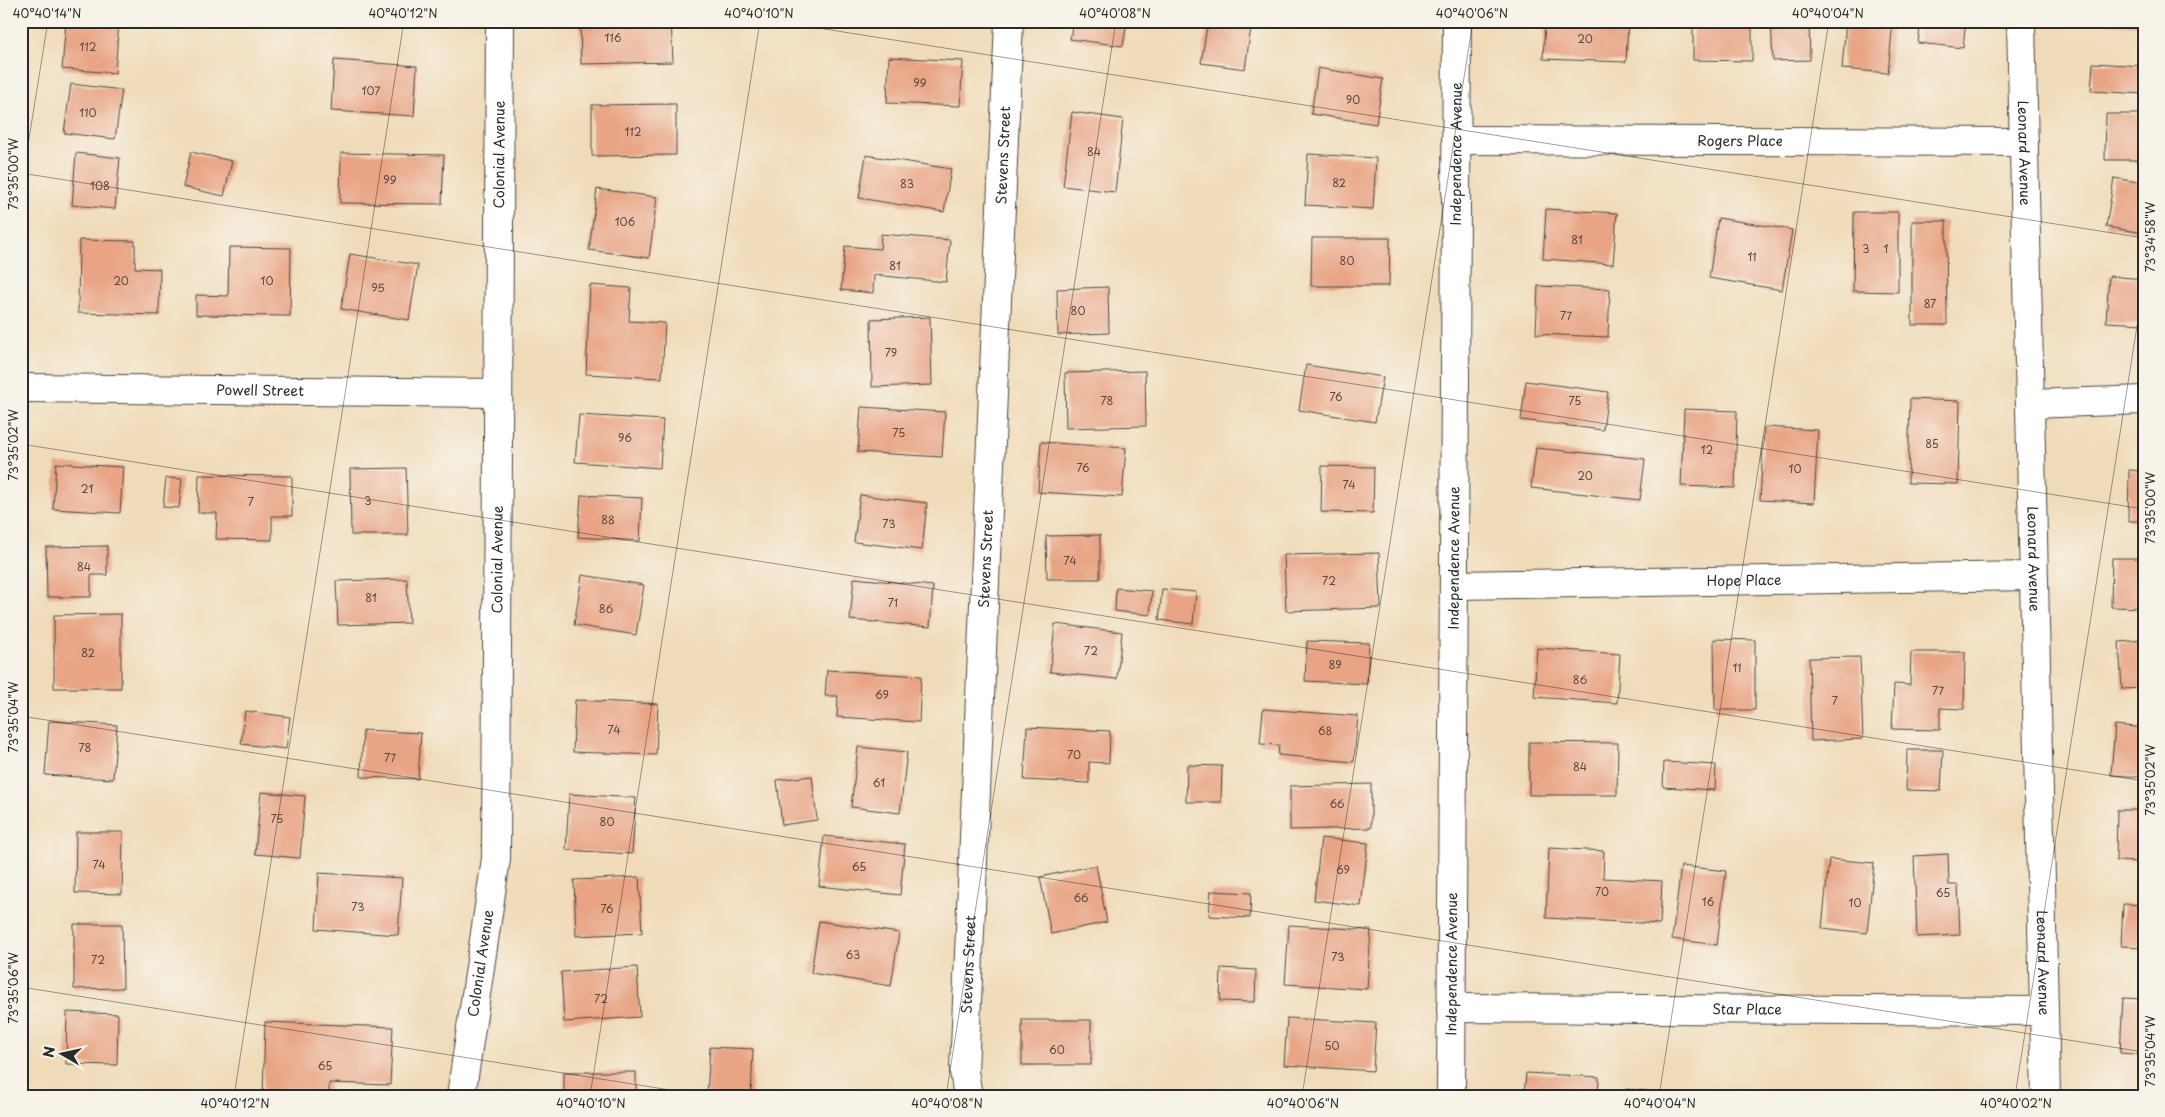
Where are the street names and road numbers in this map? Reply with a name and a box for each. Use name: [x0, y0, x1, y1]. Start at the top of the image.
street label: Independence Avenue: [1445, 82, 1467, 226]
street label: Colonial Avenue: [488, 100, 510, 209]
street label: Leonard Avenue: [2013, 100, 2036, 206]
street label: Stevens Street: [990, 105, 1015, 205]
street label: Rogers Place: [1697, 130, 1783, 151]
street label: Powell Street: [216, 379, 304, 401]
street label: Independence Avenue: [1443, 486, 1464, 630]
street label: Colonial Avenue: [486, 505, 508, 614]
street label: Leonard Avenue: [2022, 506, 2046, 612]
street label: Stevens Street: [973, 509, 998, 608]
street label: Hope Place: [1706, 569, 1782, 591]
street label: Independence Avenue: [1440, 892, 1462, 1036]
street label: Colonial Avenue: [462, 908, 498, 1018]
street label: Leonard Avenue: [2032, 910, 2055, 1016]
street label: Stevens Street: [955, 915, 981, 1014]
street label: Star Place: [1712, 998, 1782, 1020]

